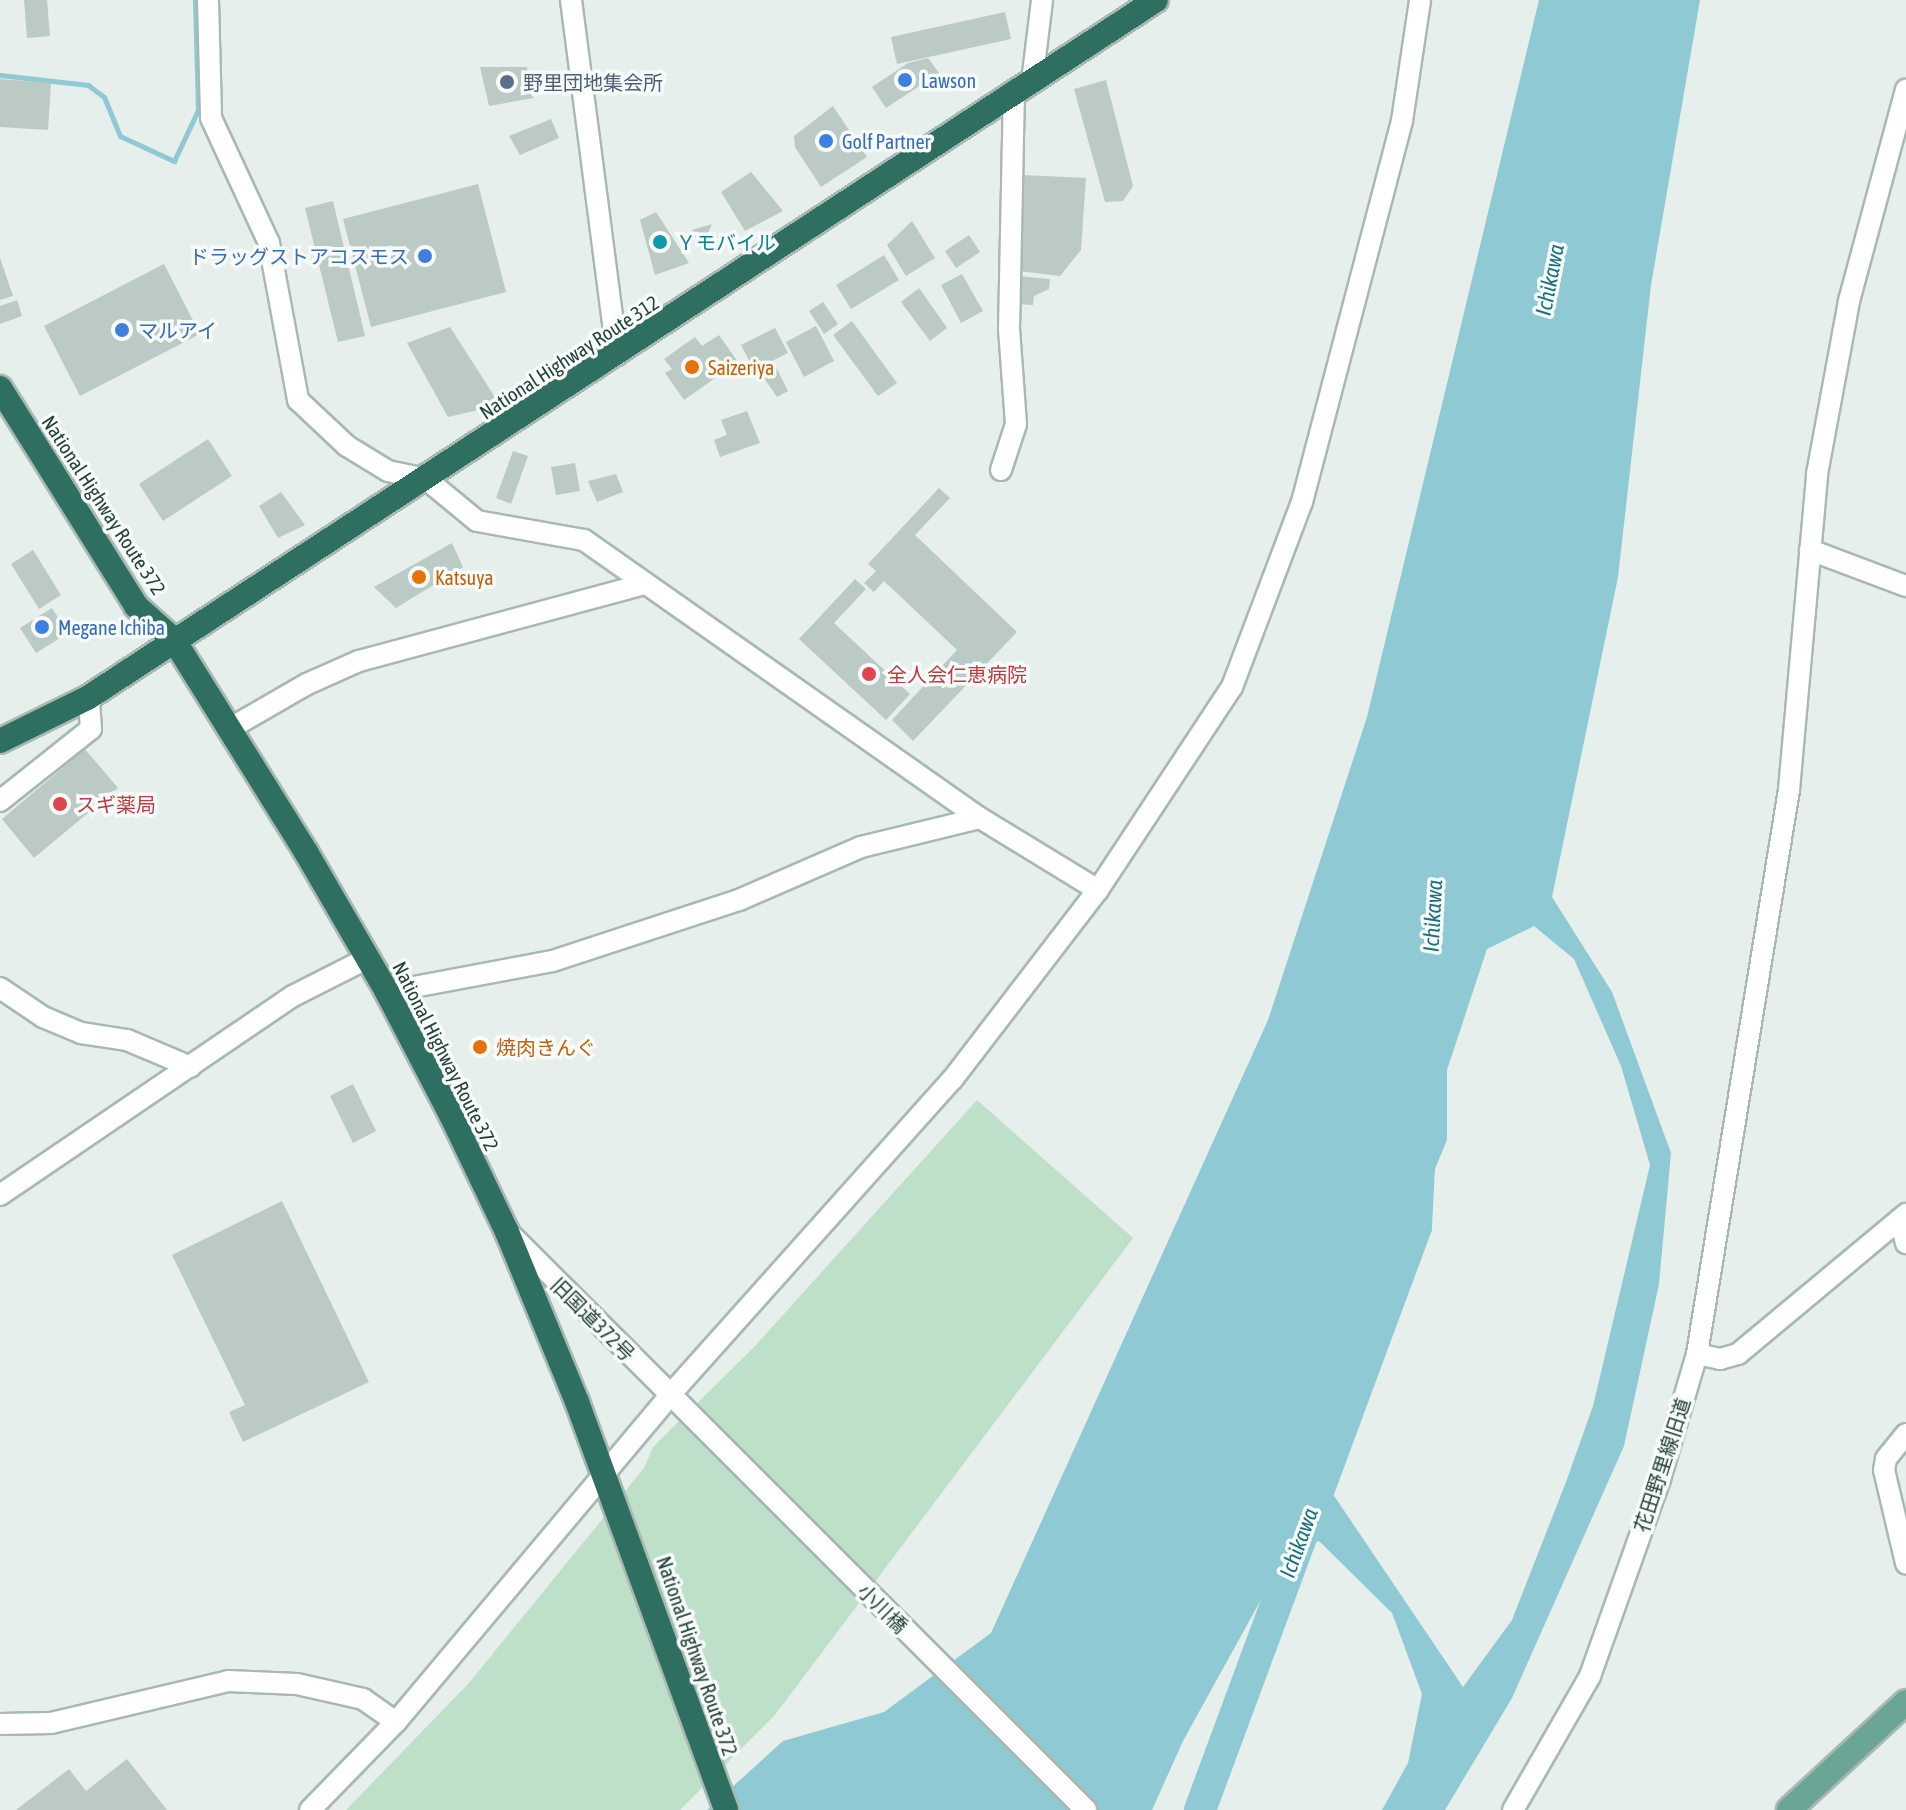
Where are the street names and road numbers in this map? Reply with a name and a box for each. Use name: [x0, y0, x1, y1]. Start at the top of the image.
street label: National Highway Route 312: [475, 290, 663, 424]
street label: National Highway Route 372: [37, 411, 171, 599]
street label: National Highway Route 372: [388, 957, 504, 1155]
street label: 旧国道372号: [546, 1272, 640, 1366]
street label: 花田野里線旧道: [1629, 1395, 1695, 1535]
street label: National Highway Route 372: [652, 1553, 742, 1759]
street label: 小川橋: [853, 1578, 913, 1638]

